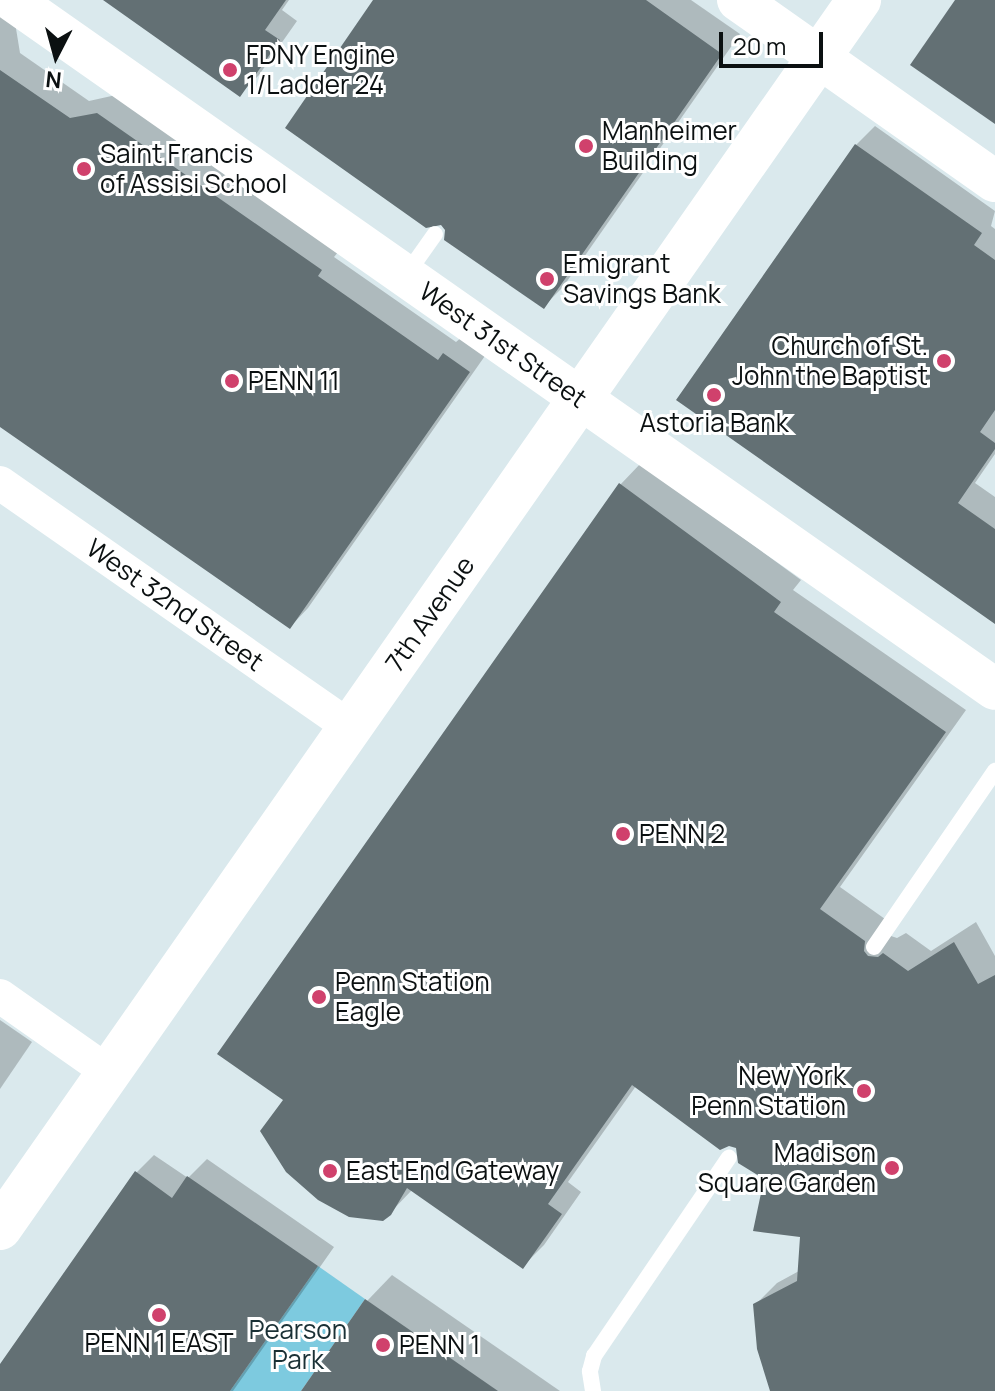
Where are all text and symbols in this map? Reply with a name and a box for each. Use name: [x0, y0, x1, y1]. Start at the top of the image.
north arrow: [16, 16, 96, 96]
scale bar: [723, 16, 827, 66]
text: 20 m: [733, 29, 786, 62]
place label: FDNY Engine 1/Ladder 24: [246, 39, 396, 100]
marker: FDNY Engine 1/Ladder 24: [221, 61, 239, 79]
text: N: [44, 64, 63, 96]
place label: Manheimer Building: [602, 115, 737, 176]
marker: Manheimer Building: [577, 137, 595, 155]
place label: Saint Francis of Assisi School: [100, 138, 287, 200]
marker: Saint Francis of Assisi School: [75, 160, 93, 178]
place label: Emigrant Savings Bank: [563, 248, 721, 310]
marker: Emigrant Savings Bank: [538, 270, 556, 288]
street label: West 31st Street: [413, 276, 593, 414]
place label: Church of St. John the Baptist: [732, 330, 928, 392]
marker: Church of St. John the Baptist: [935, 352, 953, 370]
place label: PENN 11: [248, 365, 340, 397]
marker: PENN 11: [223, 372, 241, 390]
marker: Astoria Bank: [705, 386, 723, 404]
place label: Astoria Bank: [639, 407, 789, 439]
street label: West 32nd Street: [81, 532, 269, 678]
street label: 7th Avenue: [379, 551, 481, 677]
place label: PENN 2: [639, 818, 725, 850]
marker: PENN 2: [614, 825, 632, 843]
place label: Penn Station Eagle: [335, 966, 490, 1028]
marker: Penn Station Eagle: [310, 988, 328, 1006]
place label: New York Penn Station: [691, 1060, 846, 1122]
marker: New York Penn Station: [853, 1080, 875, 1102]
place label: Madison Square Garden: [698, 1137, 876, 1198]
place label: East End Gateway: [346, 1155, 559, 1187]
marker: Madison Square Garden: [883, 1159, 901, 1177]
marker: East End Gateway: [321, 1162, 339, 1180]
marker: PENN 1 EAST: [150, 1306, 168, 1324]
park label: Pearson Park: [249, 1314, 347, 1376]
place label: PENN 1 EAST: [85, 1327, 233, 1359]
place label: PENN 1: [399, 1329, 480, 1361]
marker: PENN 1: [374, 1336, 392, 1354]

